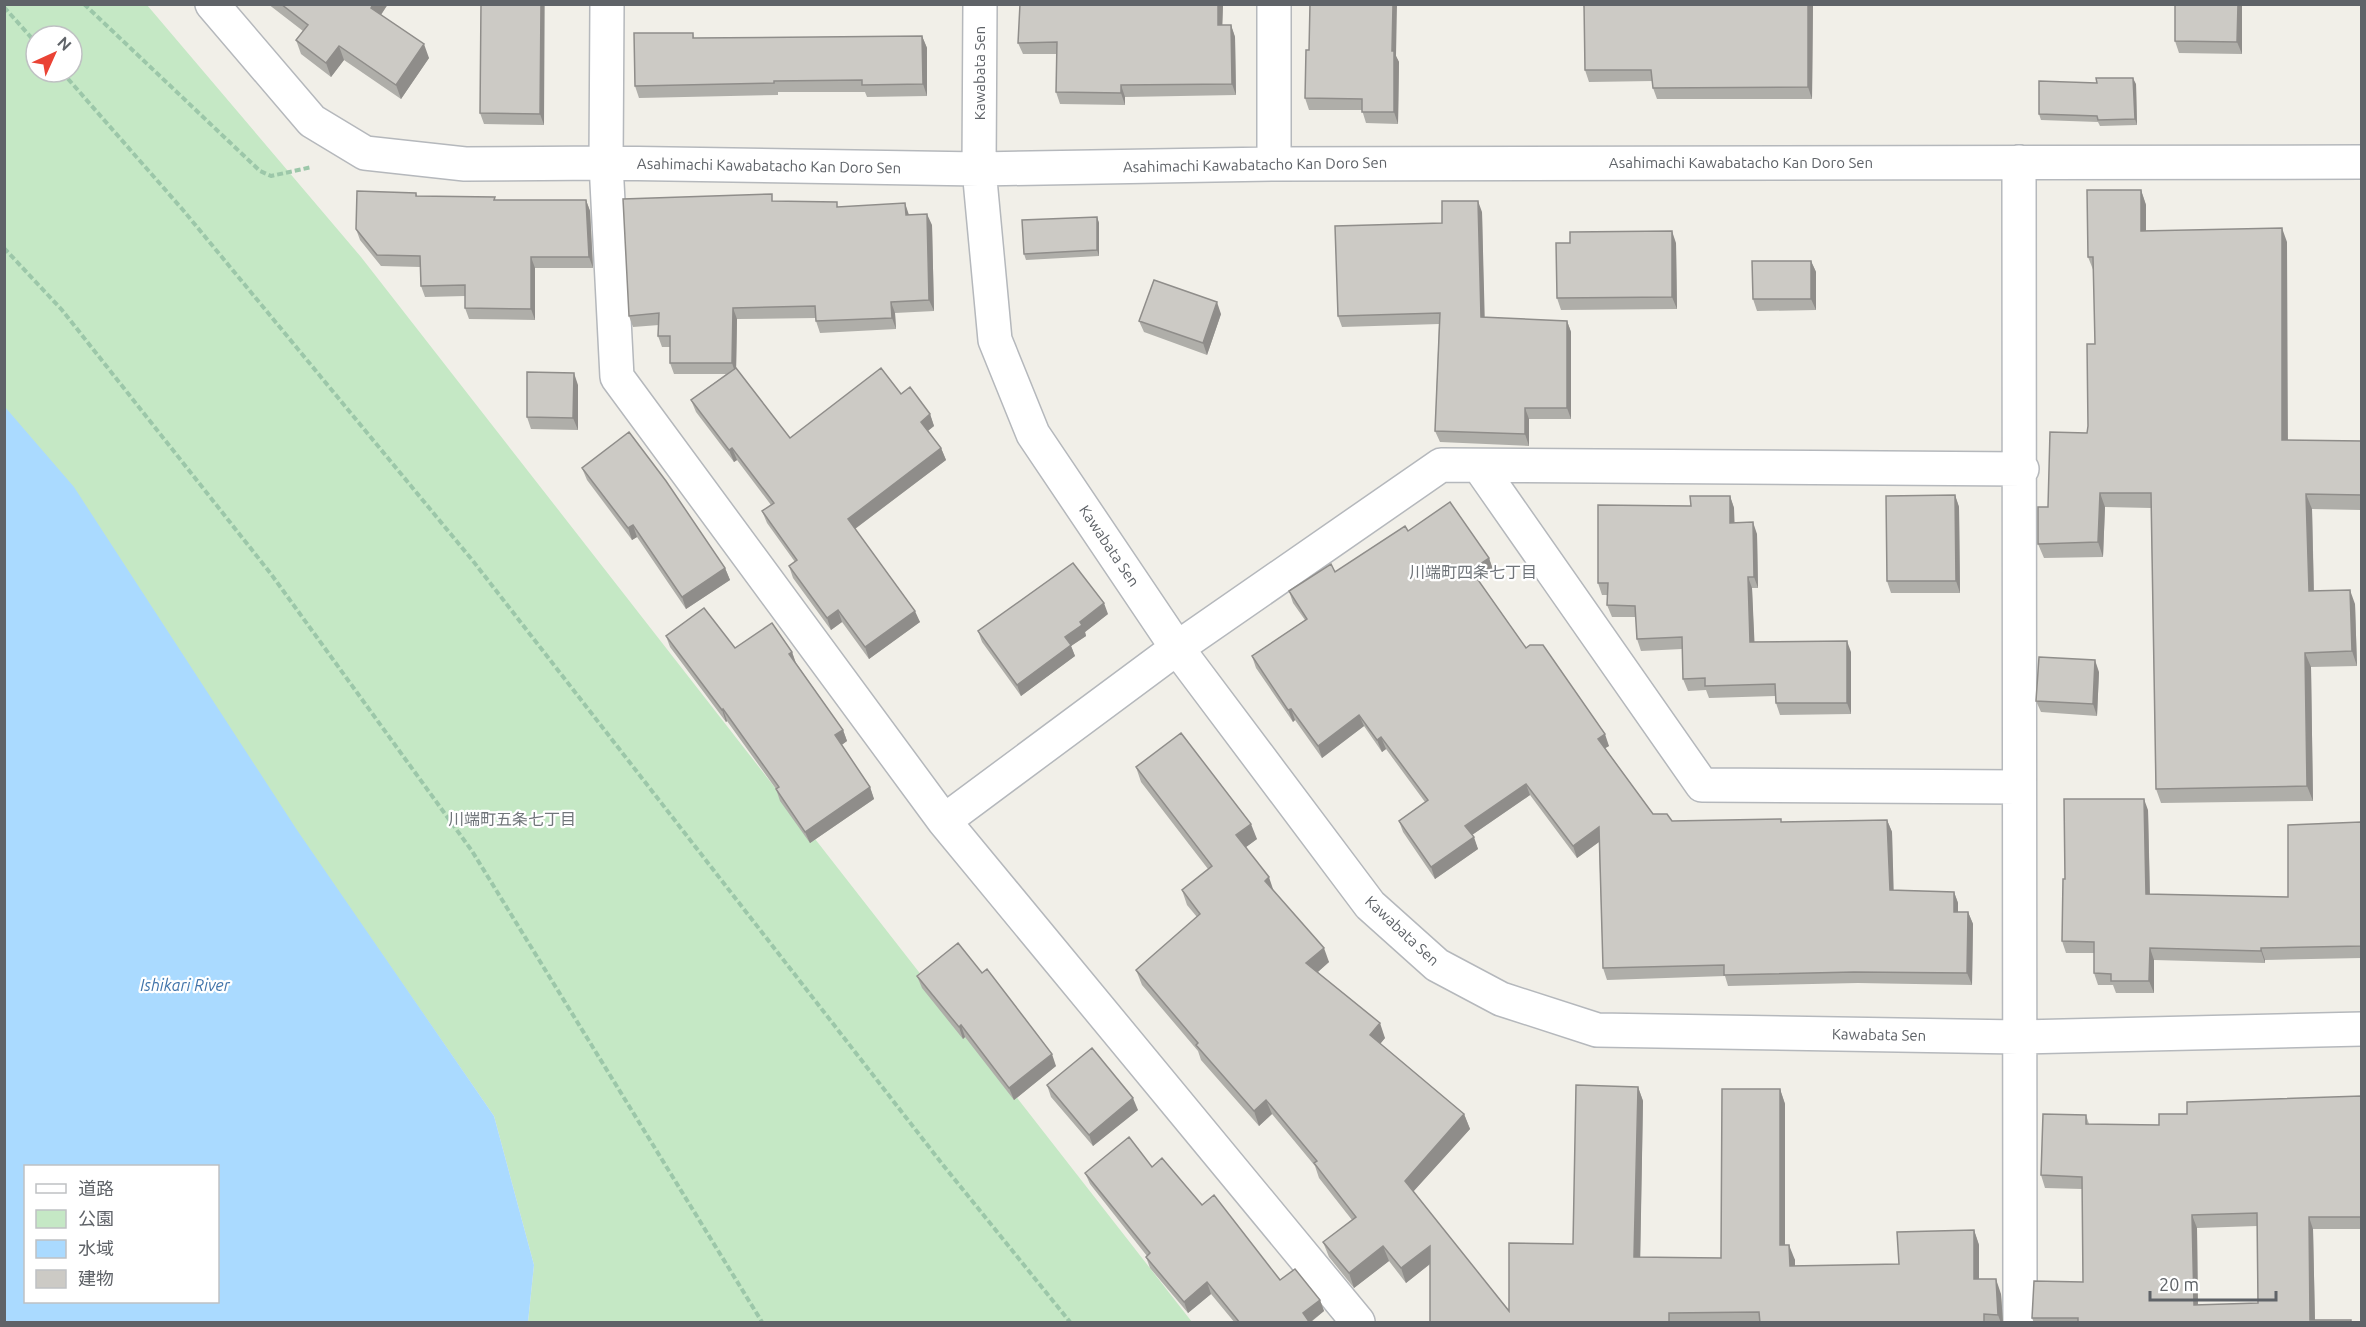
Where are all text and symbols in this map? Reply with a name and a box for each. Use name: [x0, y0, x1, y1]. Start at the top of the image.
north arrow: [24, 24, 84, 84]
street label: Kawabata Sen: [971, 26, 988, 120]
text: N: [54, 33, 75, 54]
street label: Asahimachi Kawabatacho Kan Doro Sen: [1123, 154, 1387, 175]
street label: Asahimachi Kawabatacho Kan Doro Sen: [1609, 154, 1873, 171]
street label: Asahimachi Kawabatacho Kan Doro Sen: [637, 155, 901, 176]
street label: Kawabata Sen: [1076, 502, 1143, 590]
district label: 川端町四条七丁目: [1409, 563, 1537, 581]
district label: 川端町五条七丁目: [448, 810, 576, 828]
street label: Kawabata Sen: [1362, 892, 1443, 969]
water label: Ishikari River: [140, 976, 231, 994]
street label: Kawabata Sen: [1832, 1025, 1926, 1044]
legend: [24, 1165, 219, 1303]
text: 道路: [78, 1178, 114, 1198]
text: 公園: [78, 1208, 114, 1228]
text: 水域: [78, 1238, 114, 1258]
scale bar: [2150, 1264, 2276, 1302]
text: 建物: [78, 1268, 114, 1288]
text: 20 m: [2159, 1274, 2199, 1294]

